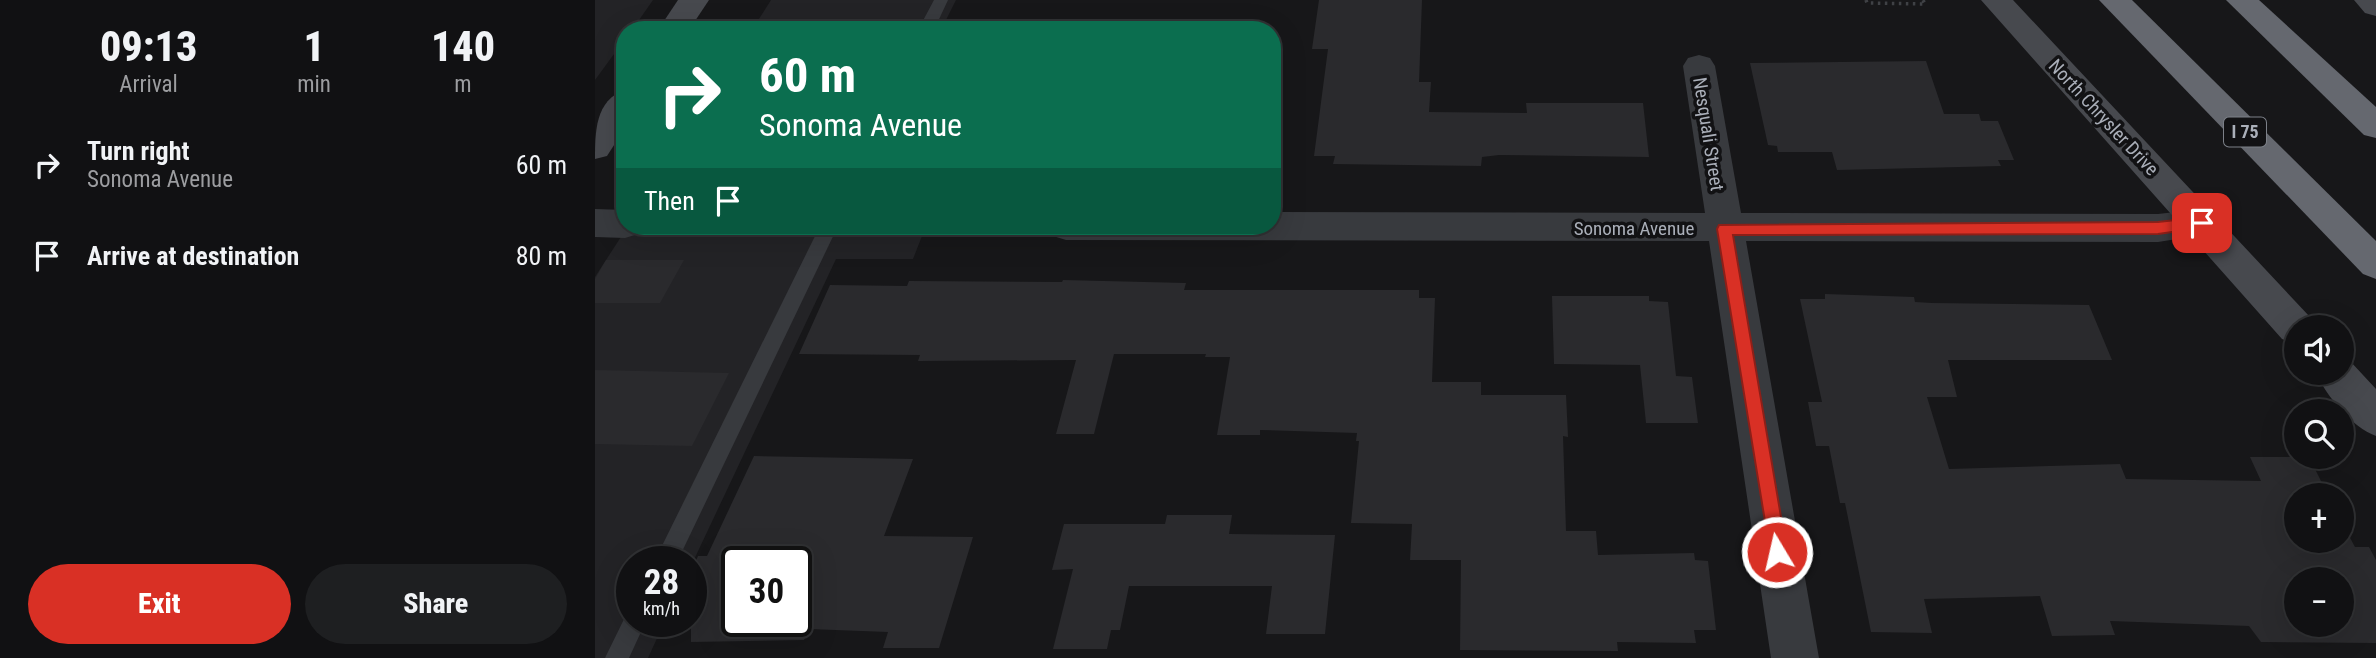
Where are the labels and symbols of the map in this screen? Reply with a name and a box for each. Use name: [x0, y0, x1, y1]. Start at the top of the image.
street label: North Chrysler Drive: [2044, 54, 2163, 180]
street label: Nesquali Street: [1688, 76, 1729, 193]
road number: I 75: [2224, 118, 2266, 146]
pin: [2172, 193, 2232, 253]
street label: Sonoma Avenue: [1574, 217, 1694, 240]
position arrow: [1740, 515, 1814, 589]
speed limit sign: 30: [721, 546, 812, 637]

